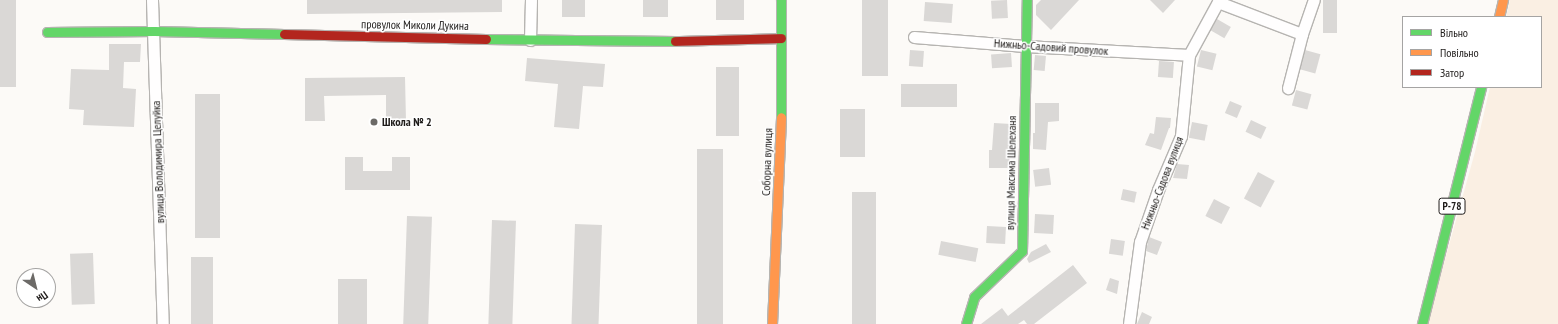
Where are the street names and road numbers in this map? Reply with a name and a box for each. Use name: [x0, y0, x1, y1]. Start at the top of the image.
street label: провулок Миколи Дукина: [361, 17, 469, 33]
street label: Нижньо-Садовий провулок: [993, 36, 1109, 58]
street label: вулиця Володимира Целуйка: [149, 100, 167, 224]
street label: вулиця Максима Шелеханя: [1003, 116, 1019, 230]
street label: Соборна вулиця: [759, 128, 775, 196]
street label: Нижньо-Садова вулиця: [1138, 134, 1186, 232]
road number: Р-78: [1438, 197, 1466, 215]

